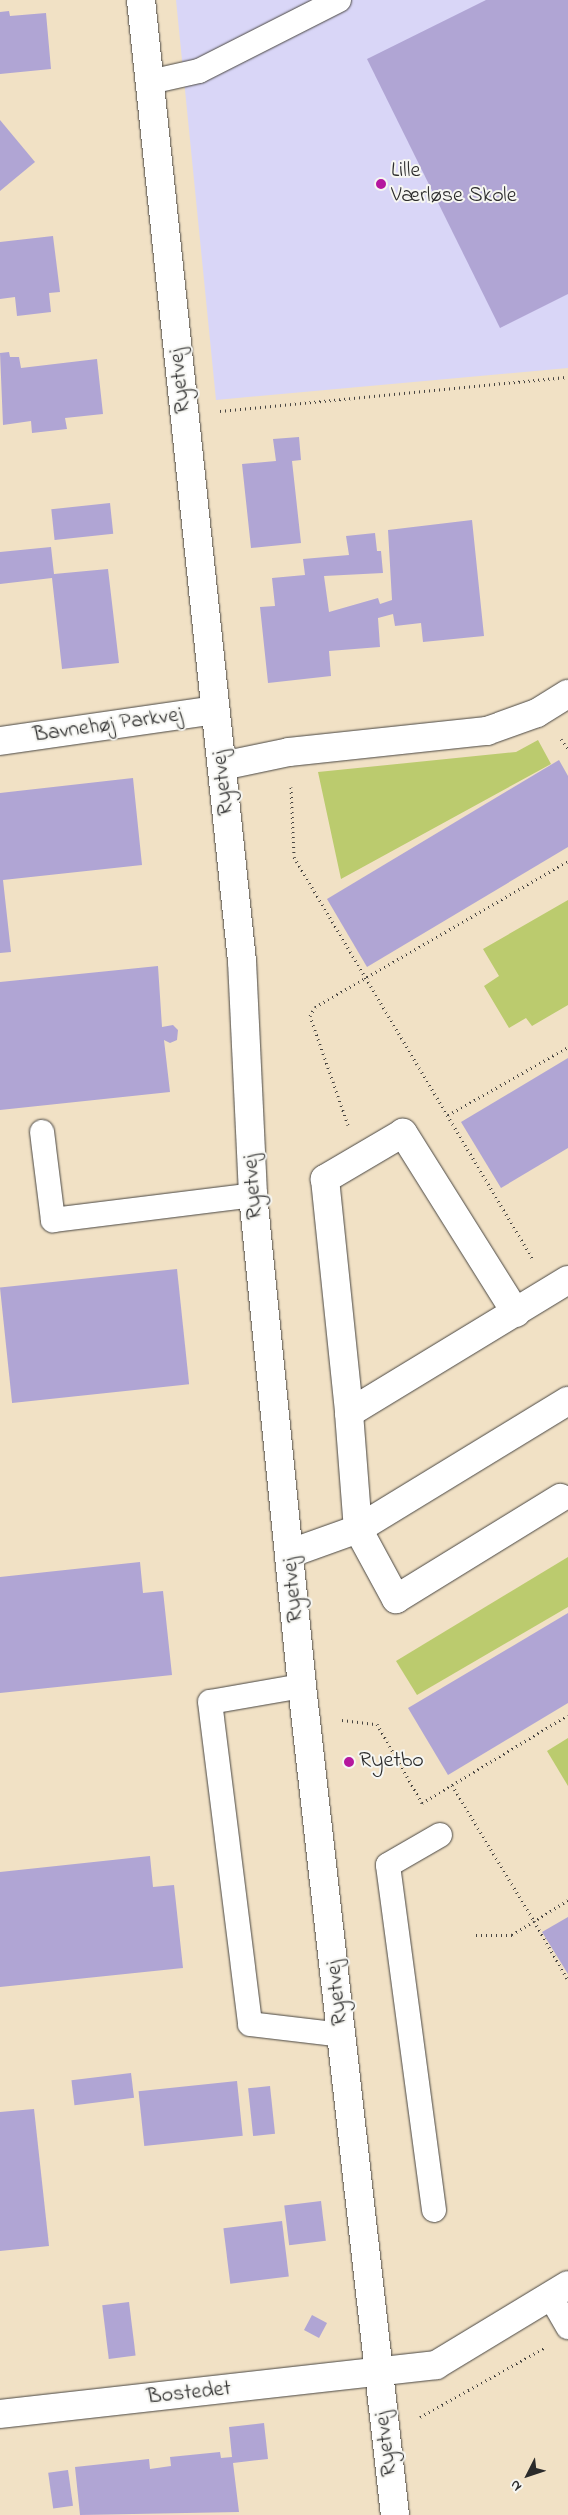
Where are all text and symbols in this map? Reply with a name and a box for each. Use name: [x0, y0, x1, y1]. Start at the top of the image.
place label: Lille Værløse Skole: [391, 158, 516, 210]
marker: Lille Værløse Skole: [375, 178, 387, 190]
street label: Ryetvej: [164, 347, 198, 415]
street label: Bavnehøj Parkvej: [32, 702, 184, 750]
street label: Ryetvej: [207, 749, 241, 817]
street label: Ryetvej: [239, 1154, 269, 1220]
street label: Ryetvej: [278, 1556, 310, 1624]
place label: Ryetbo: [359, 1749, 424, 1775]
marker: Ryetbo: [343, 1756, 355, 1768]
street label: Ryetvej: [321, 1959, 355, 2027]
street label: Bostedet: [146, 2376, 232, 2412]
street label: Ryetvej: [370, 2410, 404, 2478]
north arrow: [503, 2450, 553, 2500]
text: N: [505, 2475, 527, 2496]

